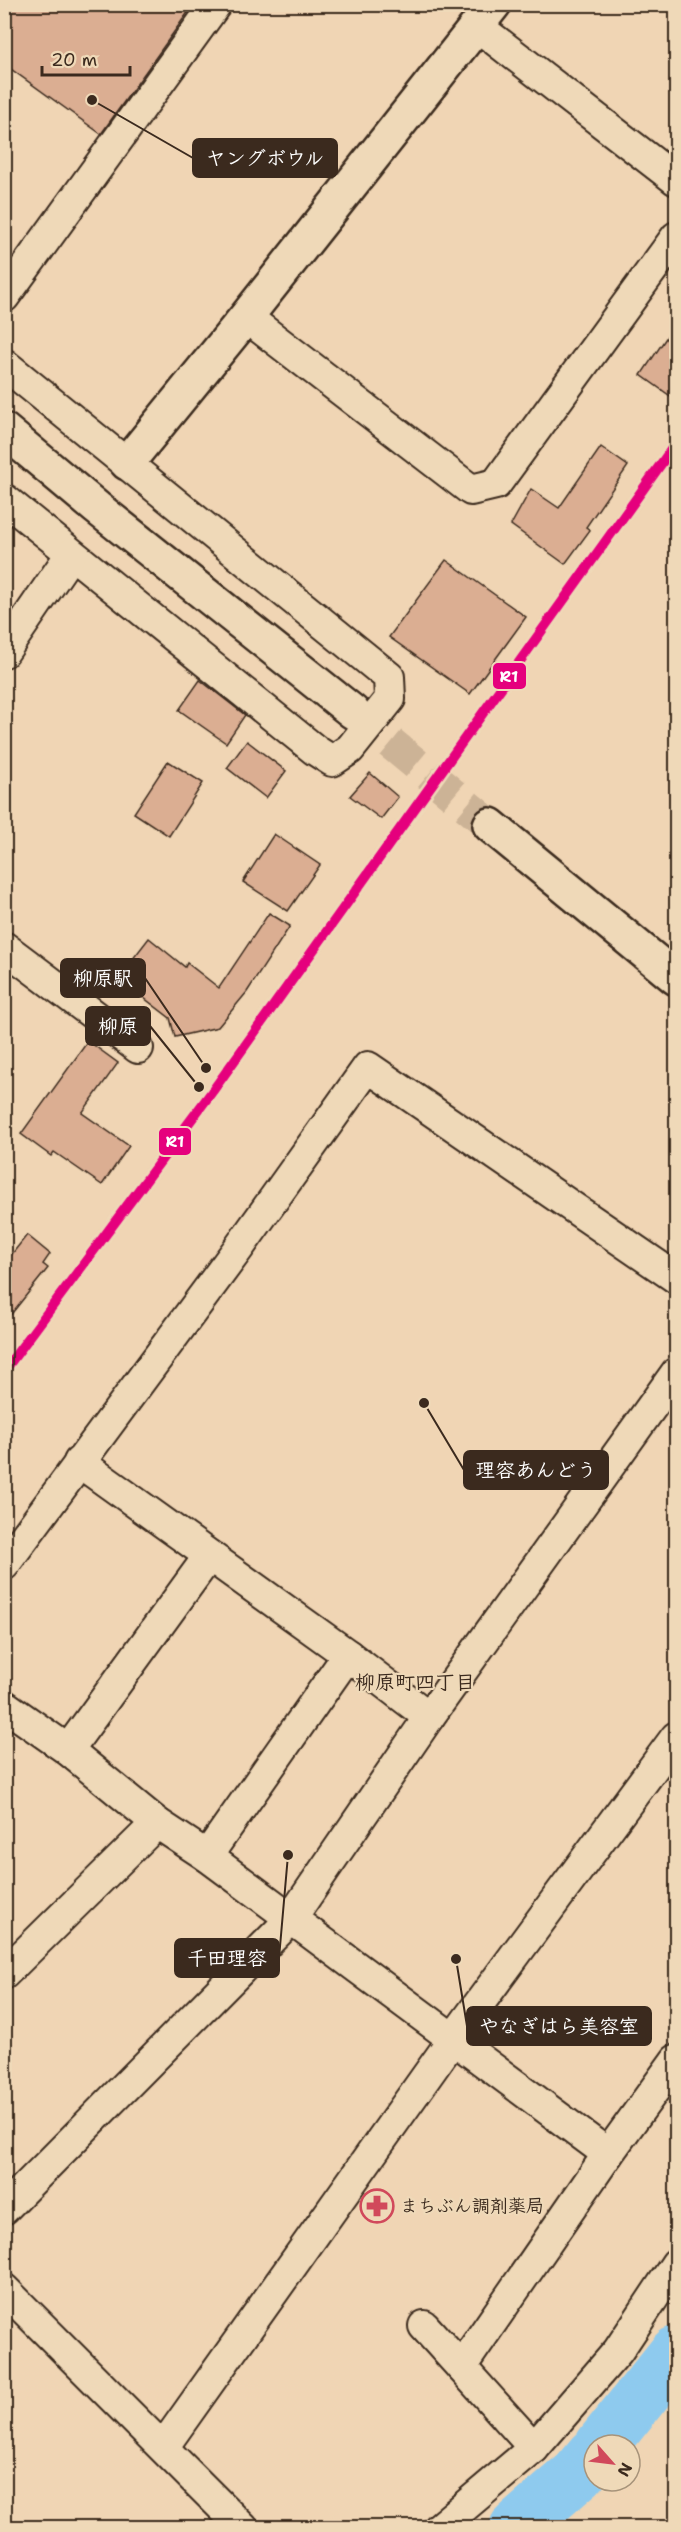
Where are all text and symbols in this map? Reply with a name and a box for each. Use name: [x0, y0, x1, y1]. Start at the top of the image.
scale bar: [42, 39, 130, 77]
text: 20 m: [51, 48, 97, 72]
callout: ヤングボウル: [193, 139, 337, 177]
text: ヤングボウル: [206, 145, 324, 171]
line badge: R1: [492, 662, 527, 690]
text: R1: [500, 666, 518, 687]
callout: 柳原駅: [61, 959, 145, 997]
text: 柳原駅: [73, 965, 133, 991]
callout: 柳原: [86, 1007, 150, 1045]
text: 柳原: [98, 1013, 138, 1039]
line badge: R1: [158, 1127, 192, 1156]
text: R1: [166, 1131, 184, 1152]
callout: 理容あんどう: [464, 1451, 608, 1489]
text: 理容あんどう: [475, 1457, 597, 1483]
district label: 柳原町四丁目: [355, 1669, 475, 1695]
callout: 千田理容: [175, 1939, 279, 1977]
text: 千田理容: [187, 1945, 267, 1971]
callout: やなぎはら美容室: [467, 2007, 651, 2045]
text: やなぎはら美容室: [479, 2013, 639, 2039]
pharmacy icon: まちぶん調剤薬局: [359, 2188, 395, 2224]
place label: まちぶん調剤薬局: [400, 2194, 544, 2218]
north arrow: [582, 2433, 642, 2493]
text: N: [613, 2459, 637, 2480]

